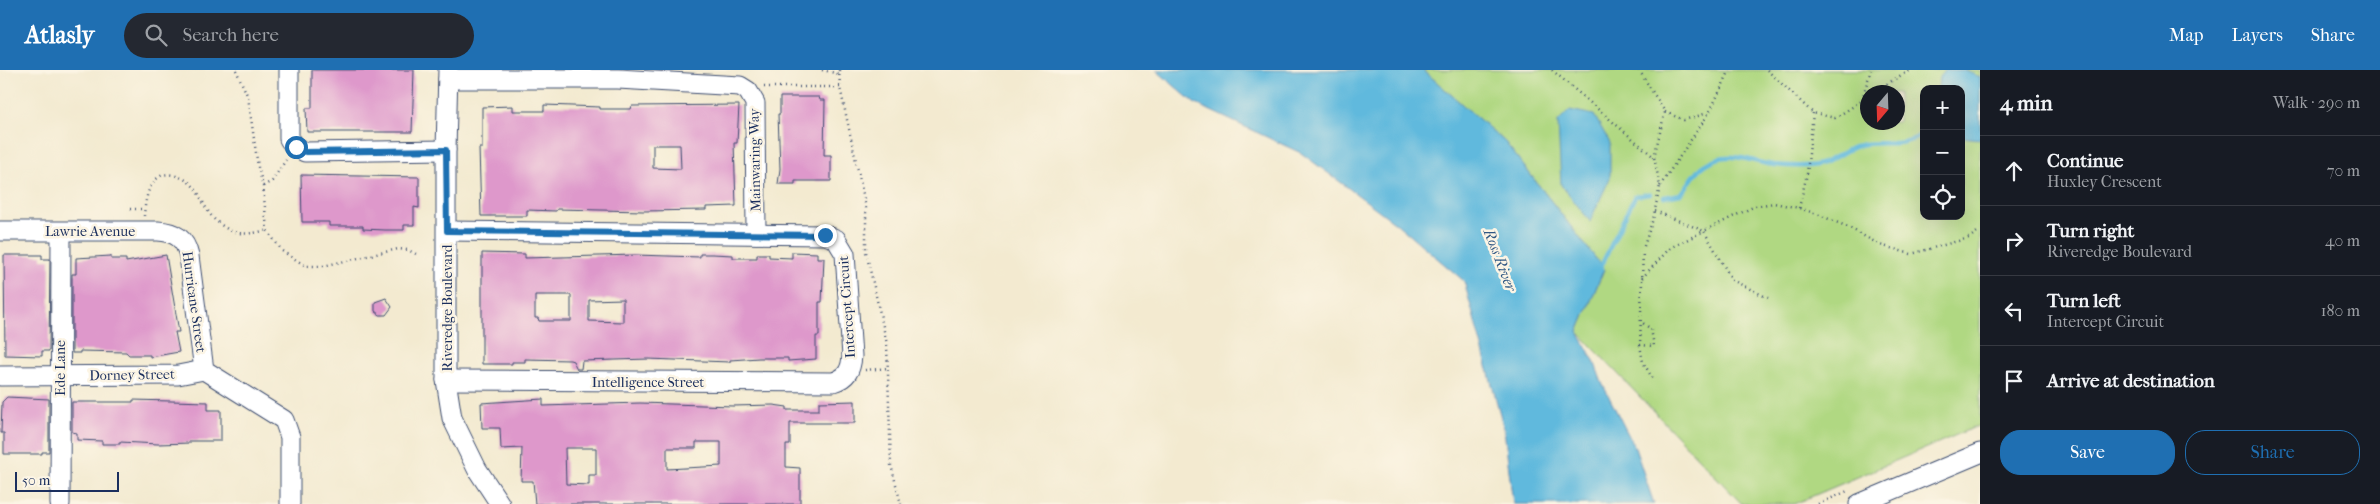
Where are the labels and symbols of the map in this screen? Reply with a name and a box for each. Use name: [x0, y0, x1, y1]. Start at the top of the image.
north arrow: [1860, 85, 1905, 130]
street label: Mainwaring Way: [746, 108, 764, 212]
route start: [285, 136, 308, 159]
street label: Lawrie Avenue: [45, 223, 135, 240]
route end: [814, 224, 837, 247]
water label: Ross River: [1480, 225, 1521, 295]
street label: Riveredge Boulevard: [439, 244, 456, 371]
street label: Hurricane Street: [178, 250, 210, 354]
street label: Intercept Circuit: [835, 255, 859, 359]
street label: Ede Lane: [52, 340, 69, 396]
street label: Dorney Street: [89, 366, 175, 384]
street label: Intelligence Street: [592, 374, 704, 391]
scale bar: [15, 469, 119, 492]

